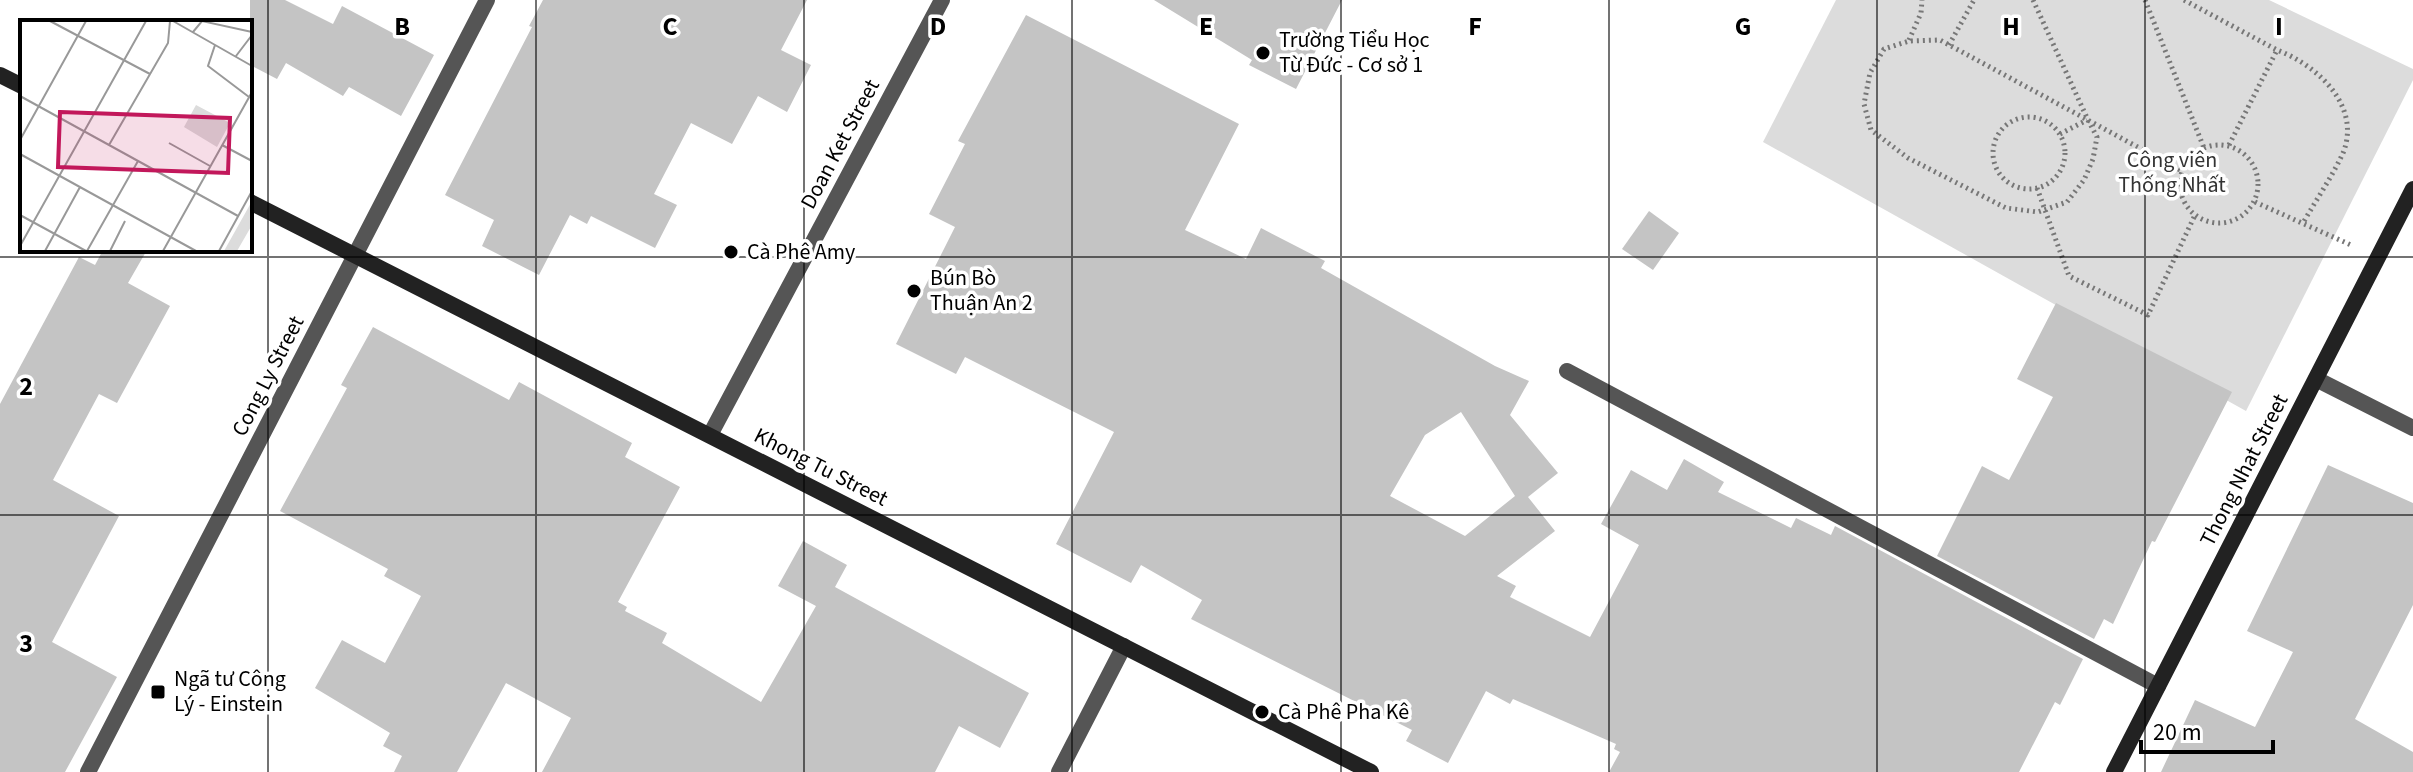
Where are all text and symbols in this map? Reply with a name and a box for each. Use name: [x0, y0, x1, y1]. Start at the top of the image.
text: B: [394, 8, 410, 45]
text: C: [662, 8, 678, 45]
text: D: [930, 8, 946, 45]
text: E: [1199, 8, 1213, 45]
text: F: [1468, 8, 1482, 45]
text: G: [1735, 8, 1751, 45]
text: H: [2002, 8, 2020, 45]
text: I: [2275, 8, 2283, 45]
inset map: [20, 20, 252, 252]
place label: Trường Tiểu Học Từ Đức - Cơ sở 1: [1279, 24, 1430, 81]
marker: Trường Tiểu Học Từ Đức - Cơ sở 1: [1254, 44, 1272, 62]
street label: Doan Ket Street: [792, 73, 888, 215]
park label: Công viên Thống Nhất: [2118, 144, 2226, 201]
place label: Cà Phê Amy: [747, 236, 856, 268]
marker: Cà Phê Amy: [722, 243, 740, 261]
place label: Bún Bò Thuận An 2: [930, 262, 1033, 319]
marker: Bún Bò Thuận An 2: [905, 282, 923, 300]
street label: Cong Ly Street: [224, 310, 312, 442]
text: 2: [19, 368, 33, 405]
street label: Thong Nhat Street: [2192, 388, 2296, 552]
street label: Khong Tu Street: [749, 420, 894, 515]
text: 3: [19, 625, 33, 662]
place label: Ngã tư Công Lý - Einstein: [174, 663, 286, 720]
marker: Ngã tư Công Lý - Einstein: [149, 683, 167, 701]
place label: Cà Phê Pha Kê: [1278, 696, 1409, 728]
marker: Cà Phê Pha Kê: [1253, 703, 1271, 721]
scale bar: [2141, 704, 2273, 754]
text: 20 m: [2153, 715, 2202, 750]

